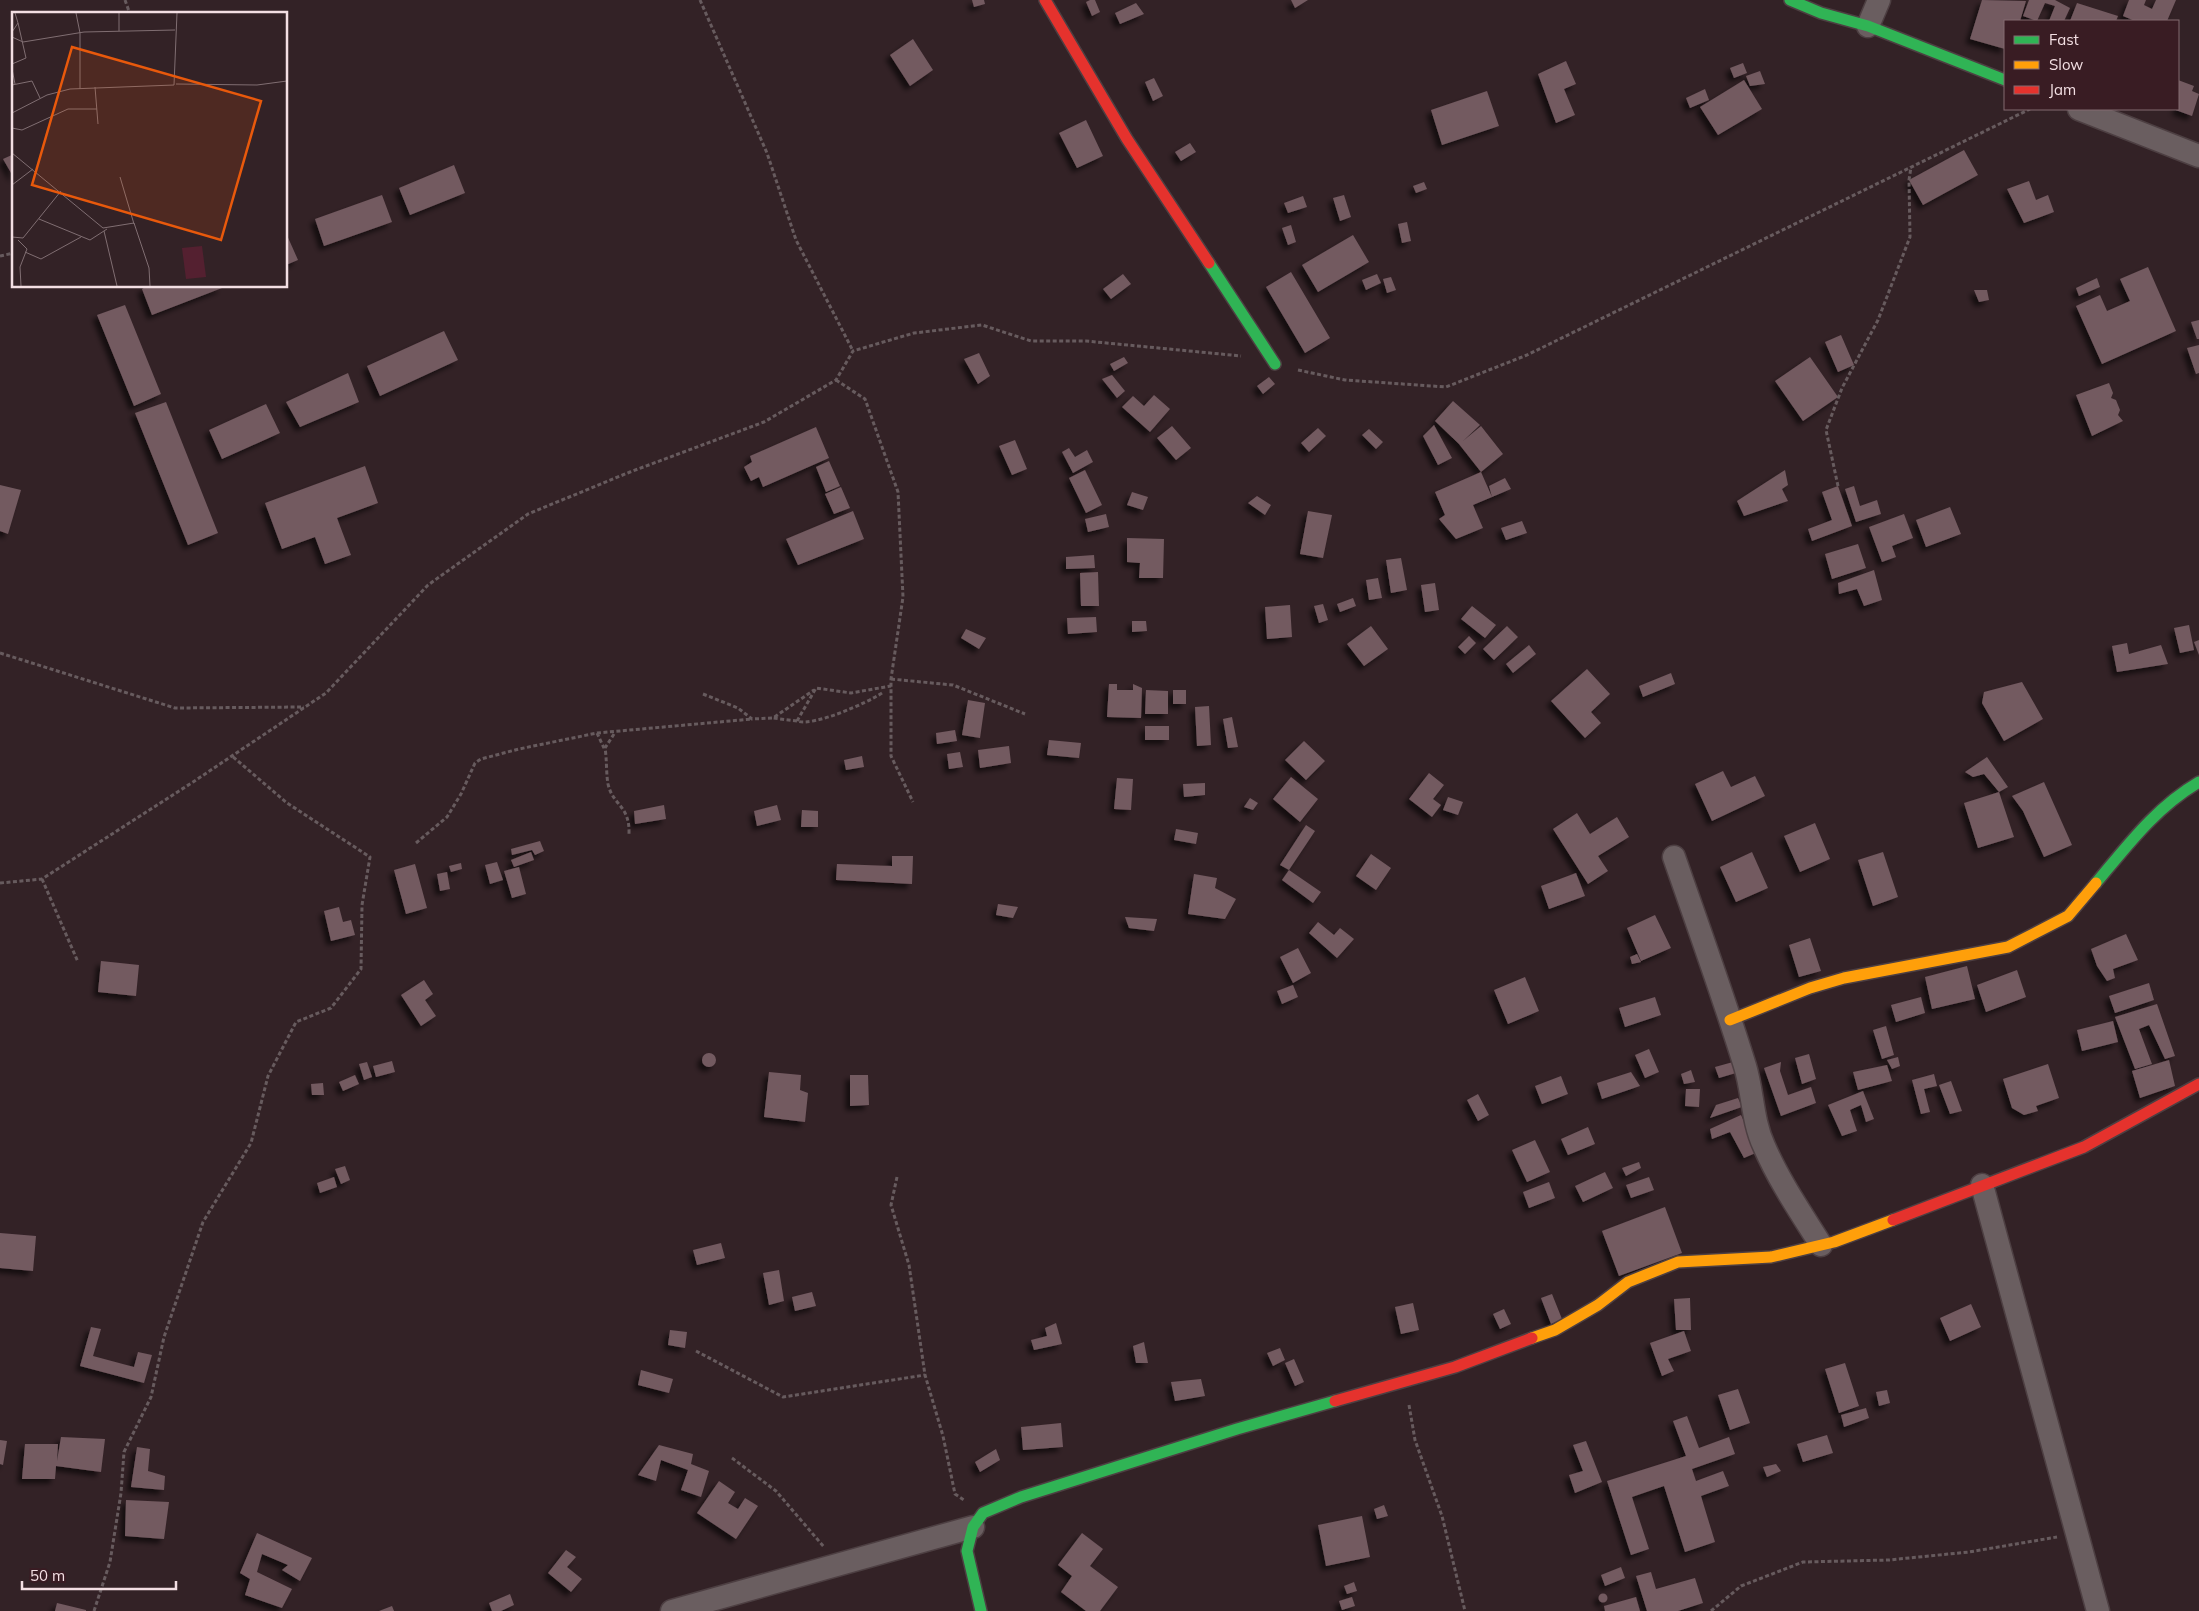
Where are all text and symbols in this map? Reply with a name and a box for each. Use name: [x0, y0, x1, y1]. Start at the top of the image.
inset map: [12, 12, 288, 288]
legend: [2004, 20, 2179, 110]
text: Fast: [2049, 30, 2079, 49]
text: Slow: [2049, 55, 2083, 74]
text: Jam: [2049, 80, 2076, 99]
scale bar: [22, 1558, 176, 1590]
text: 50 m: [30, 1566, 65, 1585]

